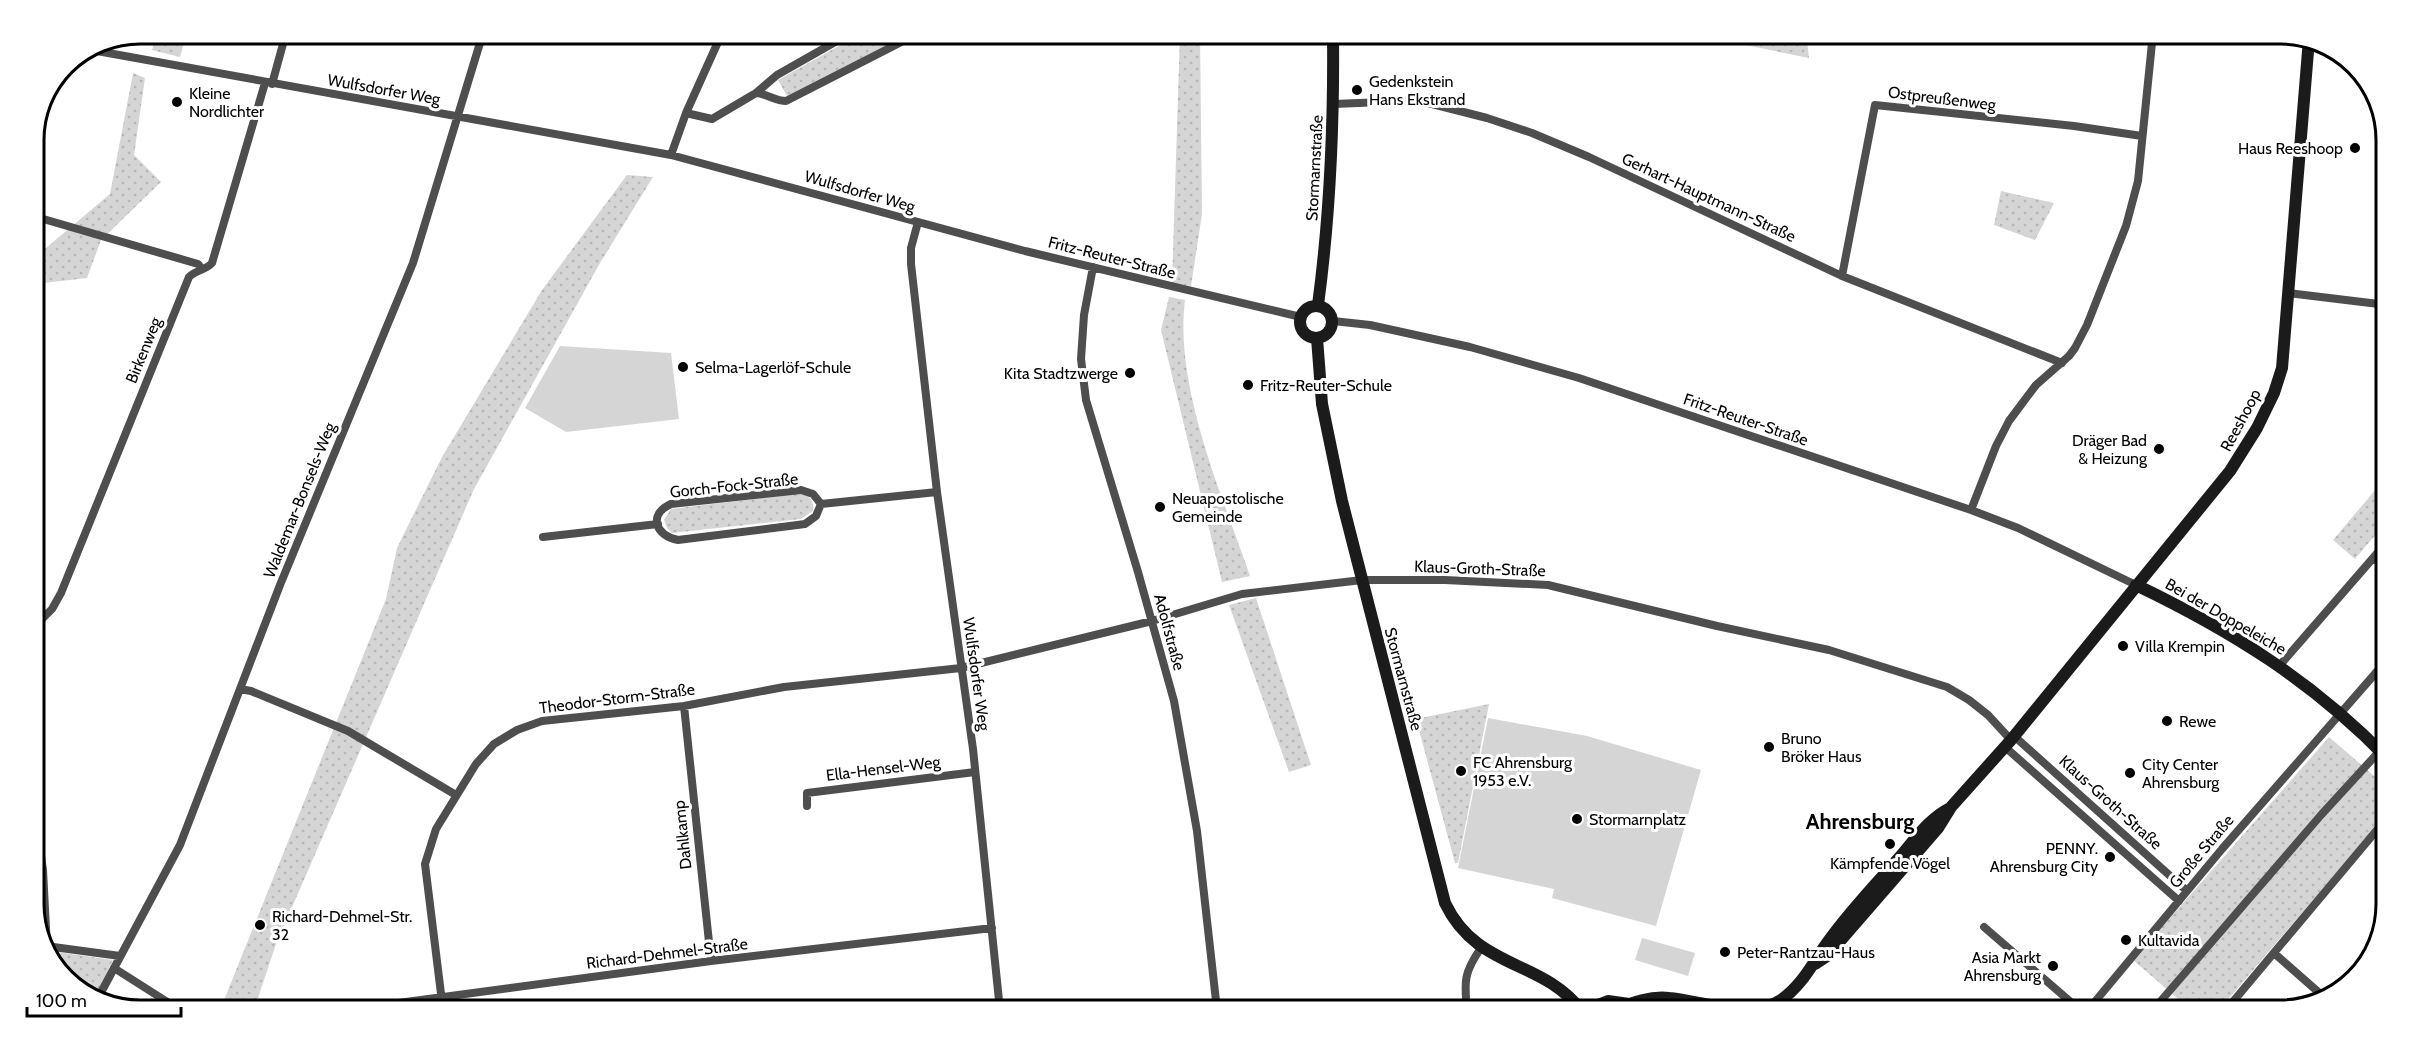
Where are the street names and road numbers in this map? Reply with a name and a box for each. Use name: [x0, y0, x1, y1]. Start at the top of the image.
street label: Wulfsdorfer Weg: [326, 70, 443, 109]
street label: Ostpreußenweg: [1887, 82, 1998, 115]
street label: Stormarnstraße: [1302, 115, 1327, 221]
street label: Gerhart-Hauptmann-Straße: [1619, 149, 1799, 246]
street label: Wulfsdorfer Weg: [802, 167, 918, 217]
street label: Fritz-Reuter-Straße: [1046, 232, 1178, 283]
street label: Birkenweg: [122, 314, 166, 386]
street label: Reeshoop: [2216, 386, 2265, 455]
street label: Fritz-Reuter-Straße: [1681, 389, 1811, 450]
street label: Waldemar-Bonsels-Weg: [260, 419, 340, 581]
street label: Gorch-Fock-Straße: [669, 469, 799, 502]
street label: Klaus-Groth-Straße: [1414, 557, 1546, 580]
street label: Bei der Doppeleiche: [2162, 574, 2289, 659]
street label: Adolfstraße: [1150, 592, 1189, 672]
street label: Wulfsdorfer Weg: [959, 616, 994, 733]
street label: Stormarnstraße: [1381, 625, 1426, 733]
street label: Theodor-Storm-Straße: [538, 680, 696, 717]
street label: Klaus-Groth-Straße: [2055, 751, 2166, 853]
street label: Ella-Hensel-Weg: [825, 752, 942, 785]
street label: Dahlkamp: [669, 799, 696, 870]
street label: Große Straße: [2165, 811, 2237, 892]
street label: Richard-Dehmel-Straße: [585, 934, 749, 973]

